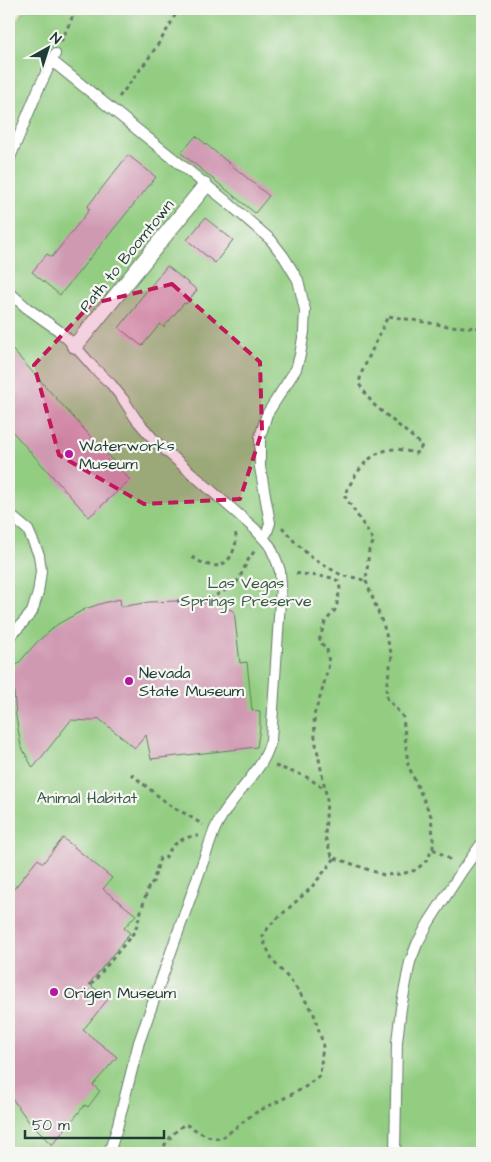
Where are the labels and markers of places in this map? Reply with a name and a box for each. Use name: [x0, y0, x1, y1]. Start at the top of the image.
place label: Waterworks Museum: [79, 435, 175, 475]
marker: Waterworks Museum: [63, 448, 75, 460]
place label: Nevada State Museum: [139, 662, 245, 702]
marker: Nevada State Museum: [123, 675, 135, 687]
place label: Origen Museum: [64, 982, 176, 1005]
marker: Origen Museum: [48, 986, 60, 998]

